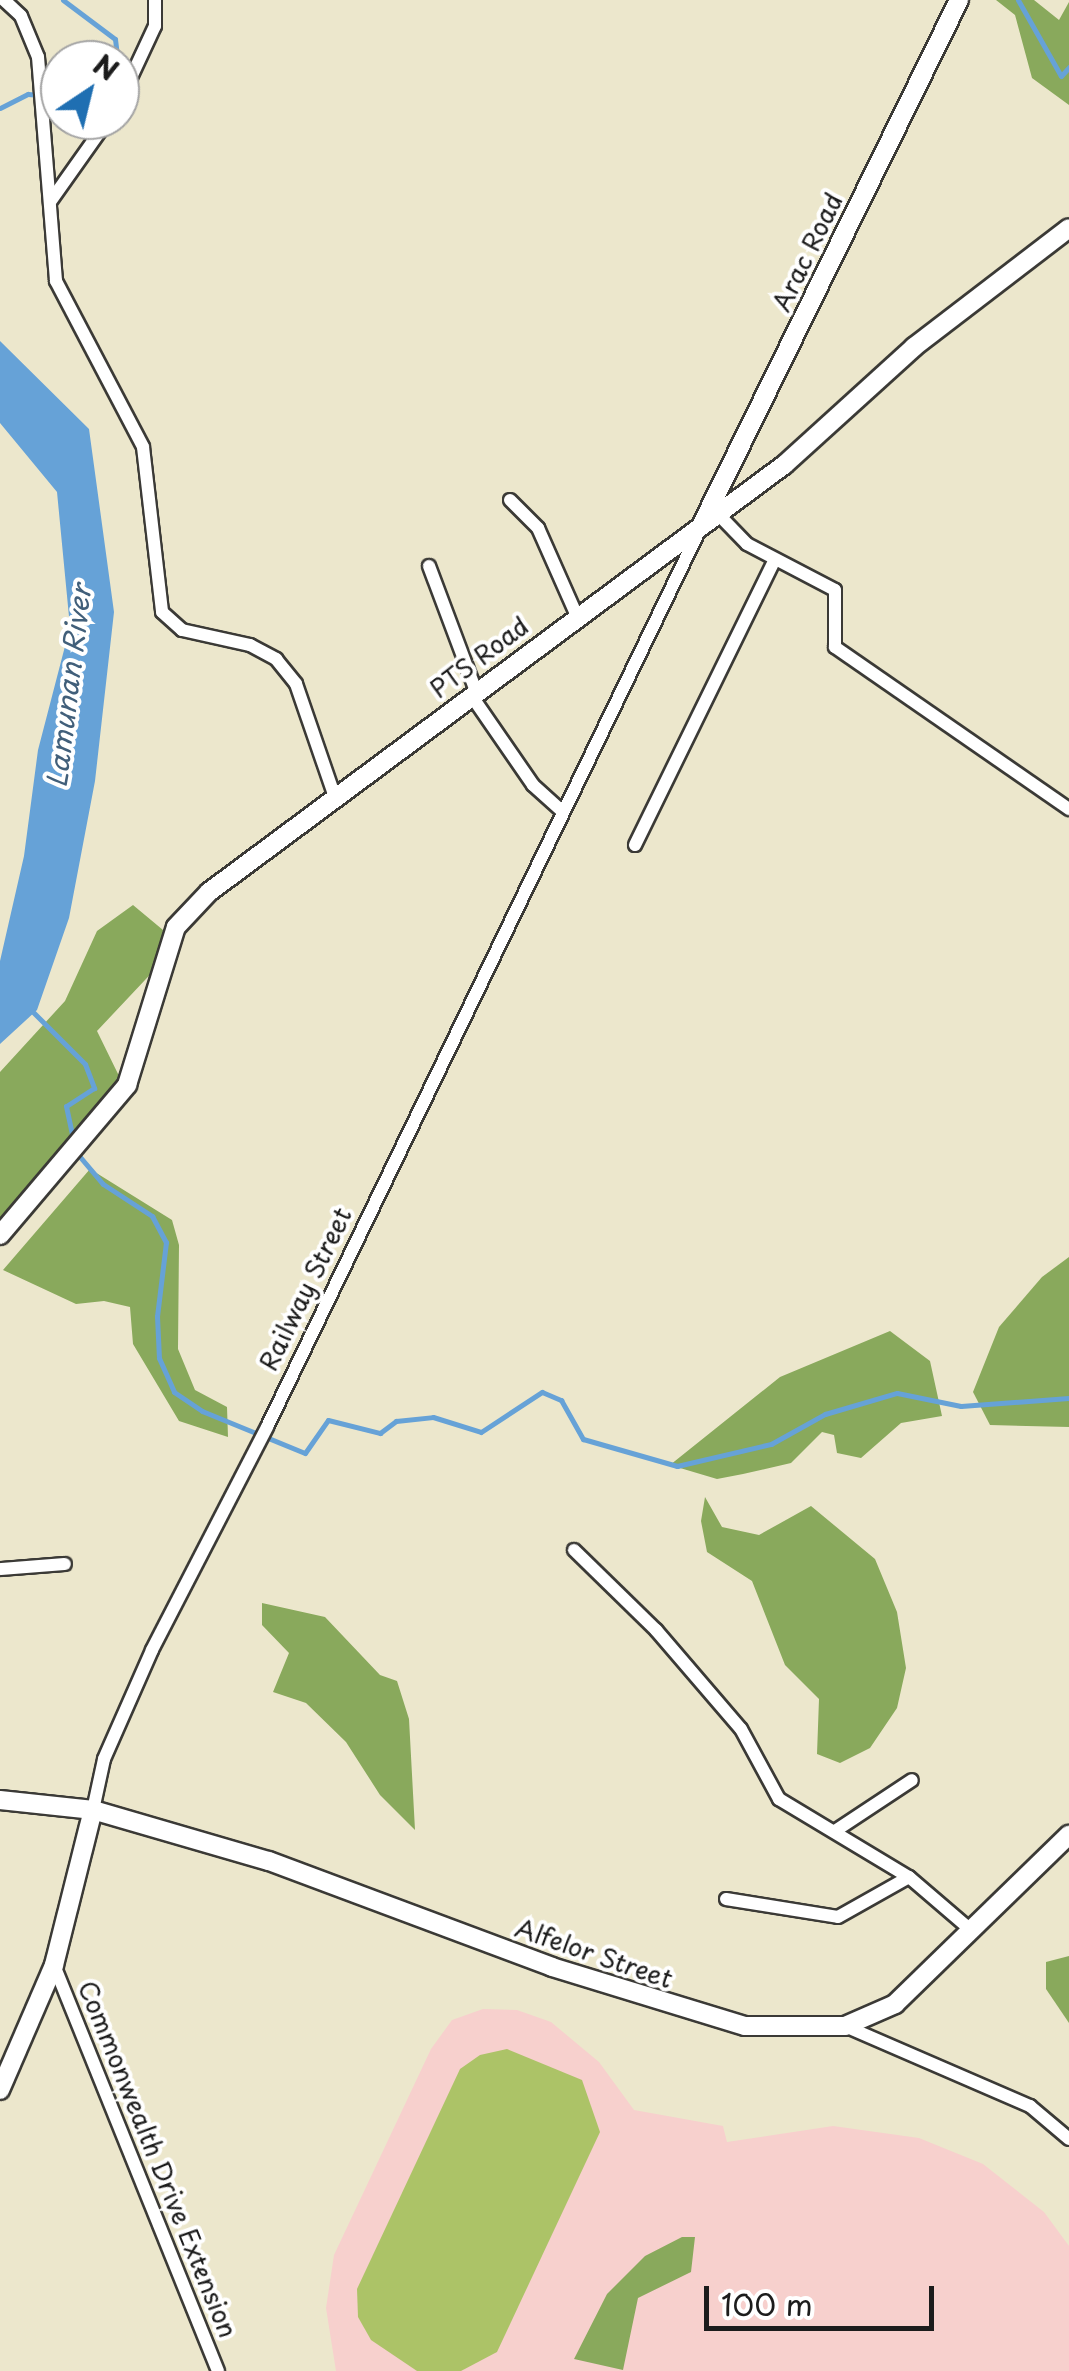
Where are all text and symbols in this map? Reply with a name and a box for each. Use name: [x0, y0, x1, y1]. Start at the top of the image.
north arrow: [40, 40, 140, 140]
text: N: [85, 43, 128, 91]
street label: Arac Road: [766, 188, 848, 316]
water label: Lamunan River: [39, 583, 97, 789]
street label: PTS Road: [424, 610, 534, 704]
street label: Railway Street: [253, 1203, 357, 1375]
street label: Alfelor Street: [511, 1912, 677, 1994]
street label: Commonwealth Drive Extension: [72, 1975, 244, 2343]
scale bar: [709, 2266, 939, 2328]
text: 100 m: [721, 2281, 813, 2326]

